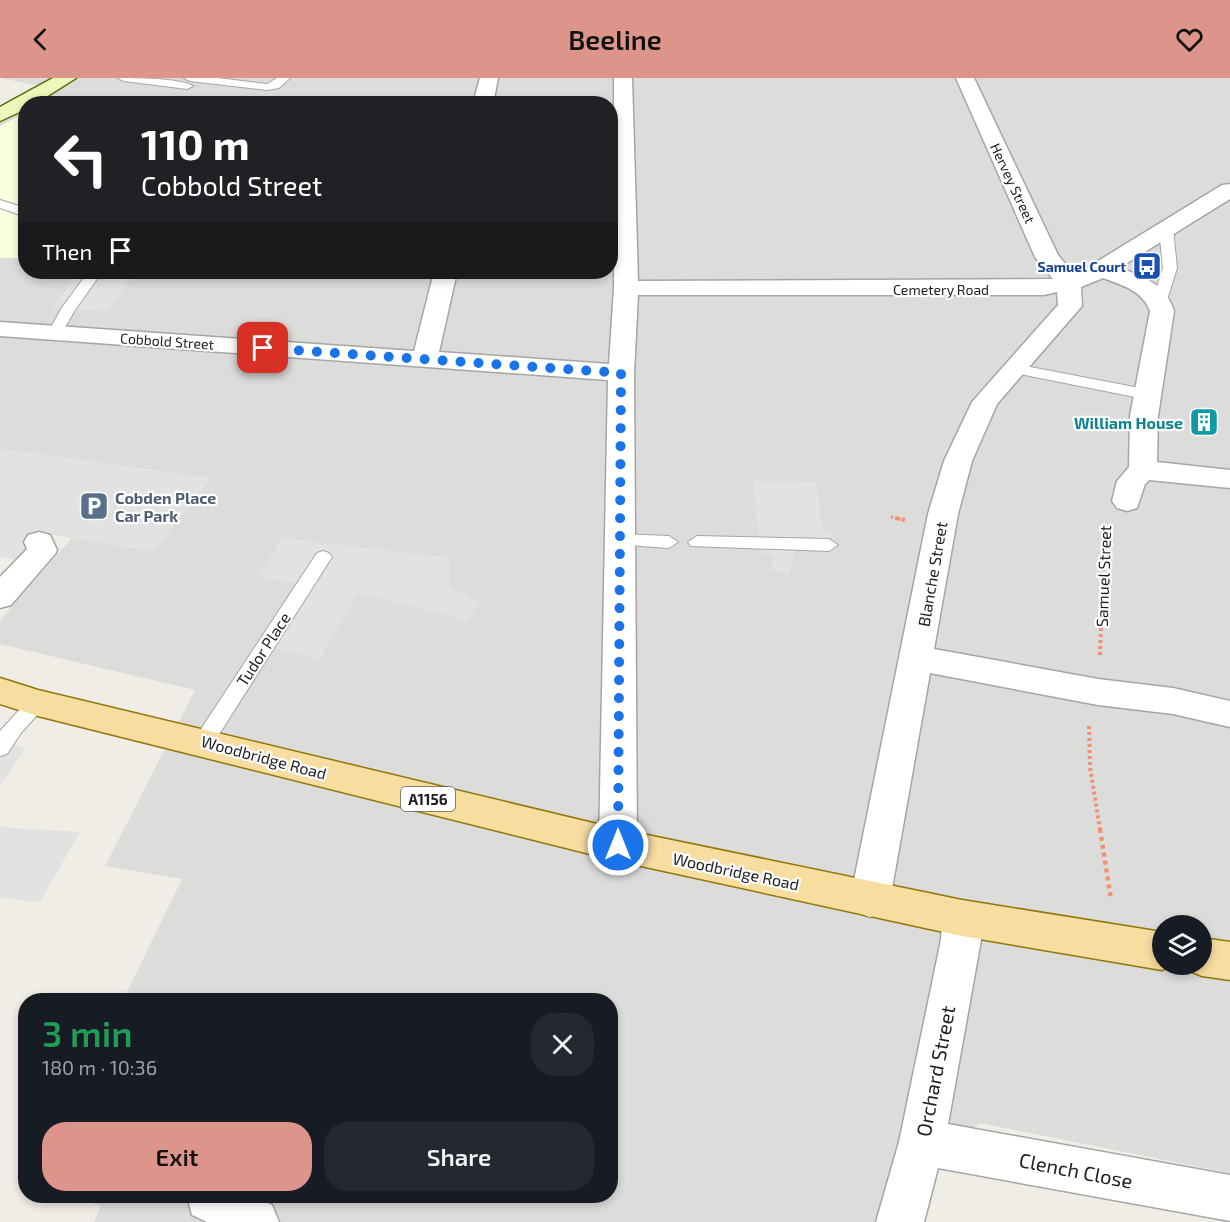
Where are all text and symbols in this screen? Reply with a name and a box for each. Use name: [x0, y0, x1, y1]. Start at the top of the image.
icon: back: [24, 23, 57, 56]
text: Beeline: [568, 23, 662, 55]
icon: heart: [1173, 23, 1206, 56]
text: 110 m: [141, 118, 250, 168]
icon: left: [42, 120, 120, 198]
street label: Hervey Street: [987, 140, 1039, 226]
text: Cobbold Street: [141, 169, 322, 201]
icon: arrive: [104, 234, 137, 267]
text: Then: [42, 238, 92, 264]
bus stop icon: Samuel Court: [1131, 250, 1163, 282]
place label: Samuel Court: [1037, 258, 1126, 275]
street label: Cemetery Road: [893, 281, 989, 298]
pin: [237, 322, 288, 373]
street label: Cobbold Street: [119, 329, 215, 353]
icon: arrive: [246, 331, 279, 364]
building icon: William House: [1188, 406, 1220, 438]
place label: William House: [1074, 413, 1183, 432]
place label: Cobden Place Car Park: [115, 488, 216, 525]
parking icon: Cobden Place Car Park: [78, 490, 110, 522]
street label: Blanche Street: [913, 520, 951, 628]
street label: Samuel Street: [1092, 525, 1114, 627]
street label: Tudor Place: [232, 609, 294, 689]
street label: Woodbridge Road: [199, 731, 329, 783]
road number: A1156: [401, 787, 455, 811]
position arrow: [586, 813, 650, 877]
street label: Woodbridge Road: [671, 848, 801, 894]
map controls: [1152, 915, 1212, 975]
button: layers: [1152, 915, 1212, 975]
street label: Orchard Street: [911, 1003, 960, 1138]
text: 3 min: [42, 1011, 133, 1054]
button: close: [531, 1013, 594, 1076]
text: 180 m · 10:36: [42, 1055, 157, 1079]
button: Exit: [42, 1122, 312, 1191]
button: Share: [324, 1122, 594, 1191]
street label: Clench Close: [1017, 1147, 1135, 1193]

